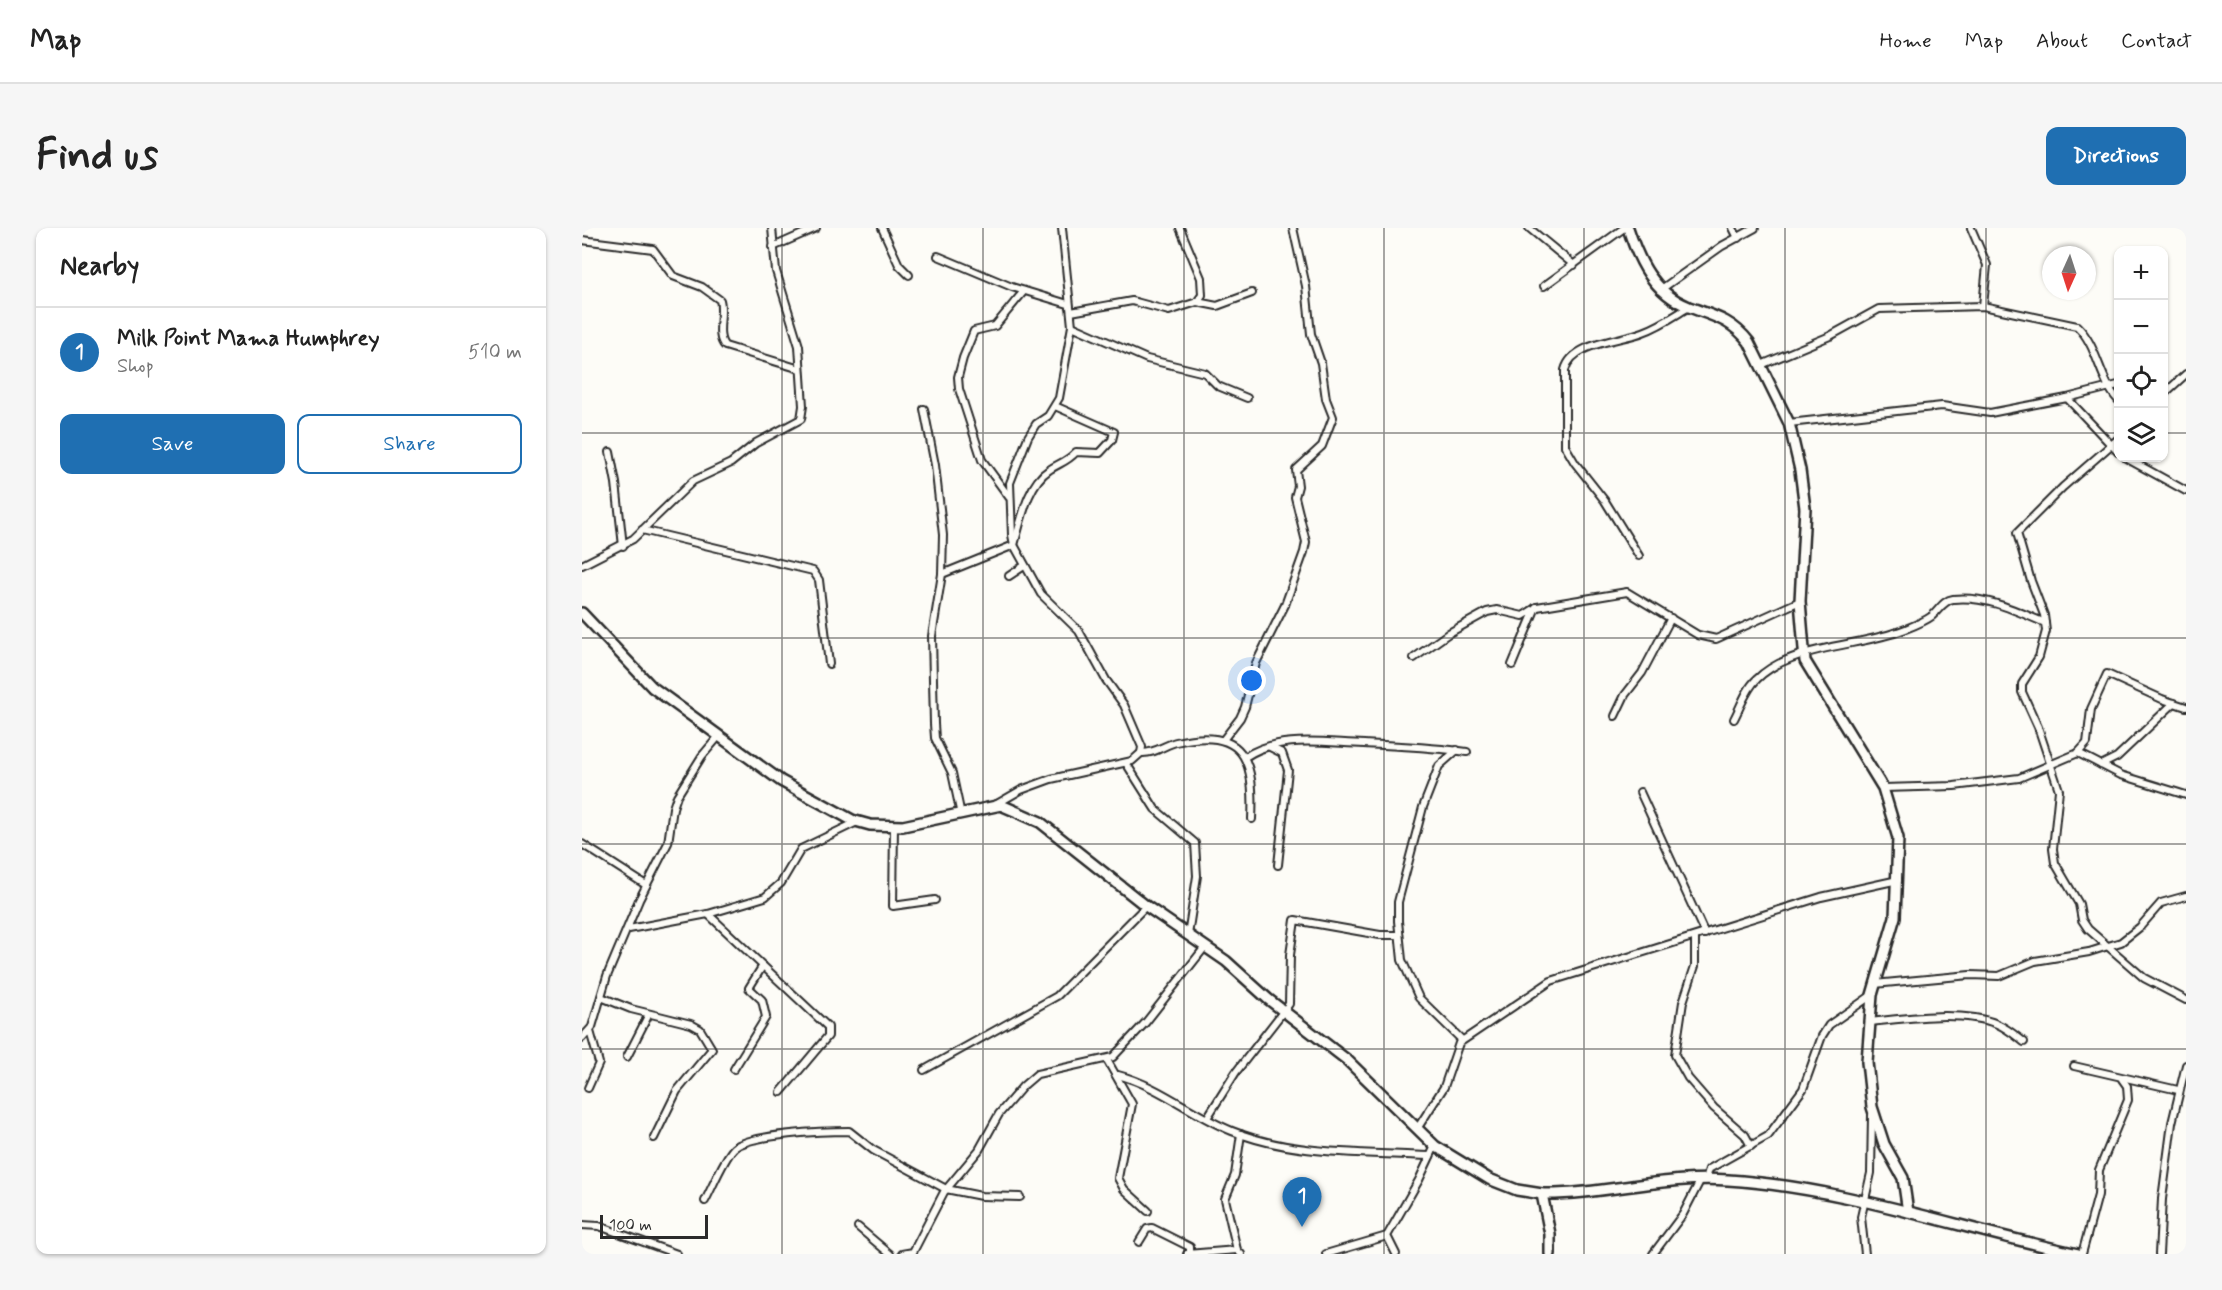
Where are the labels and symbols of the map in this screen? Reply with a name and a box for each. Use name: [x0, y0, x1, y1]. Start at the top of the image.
north arrow: [2042, 246, 2096, 300]
your location: [1237, 666, 1266, 695]
pin: 1: [1282, 1178, 1322, 1227]
scale bar: [600, 1212, 708, 1240]

